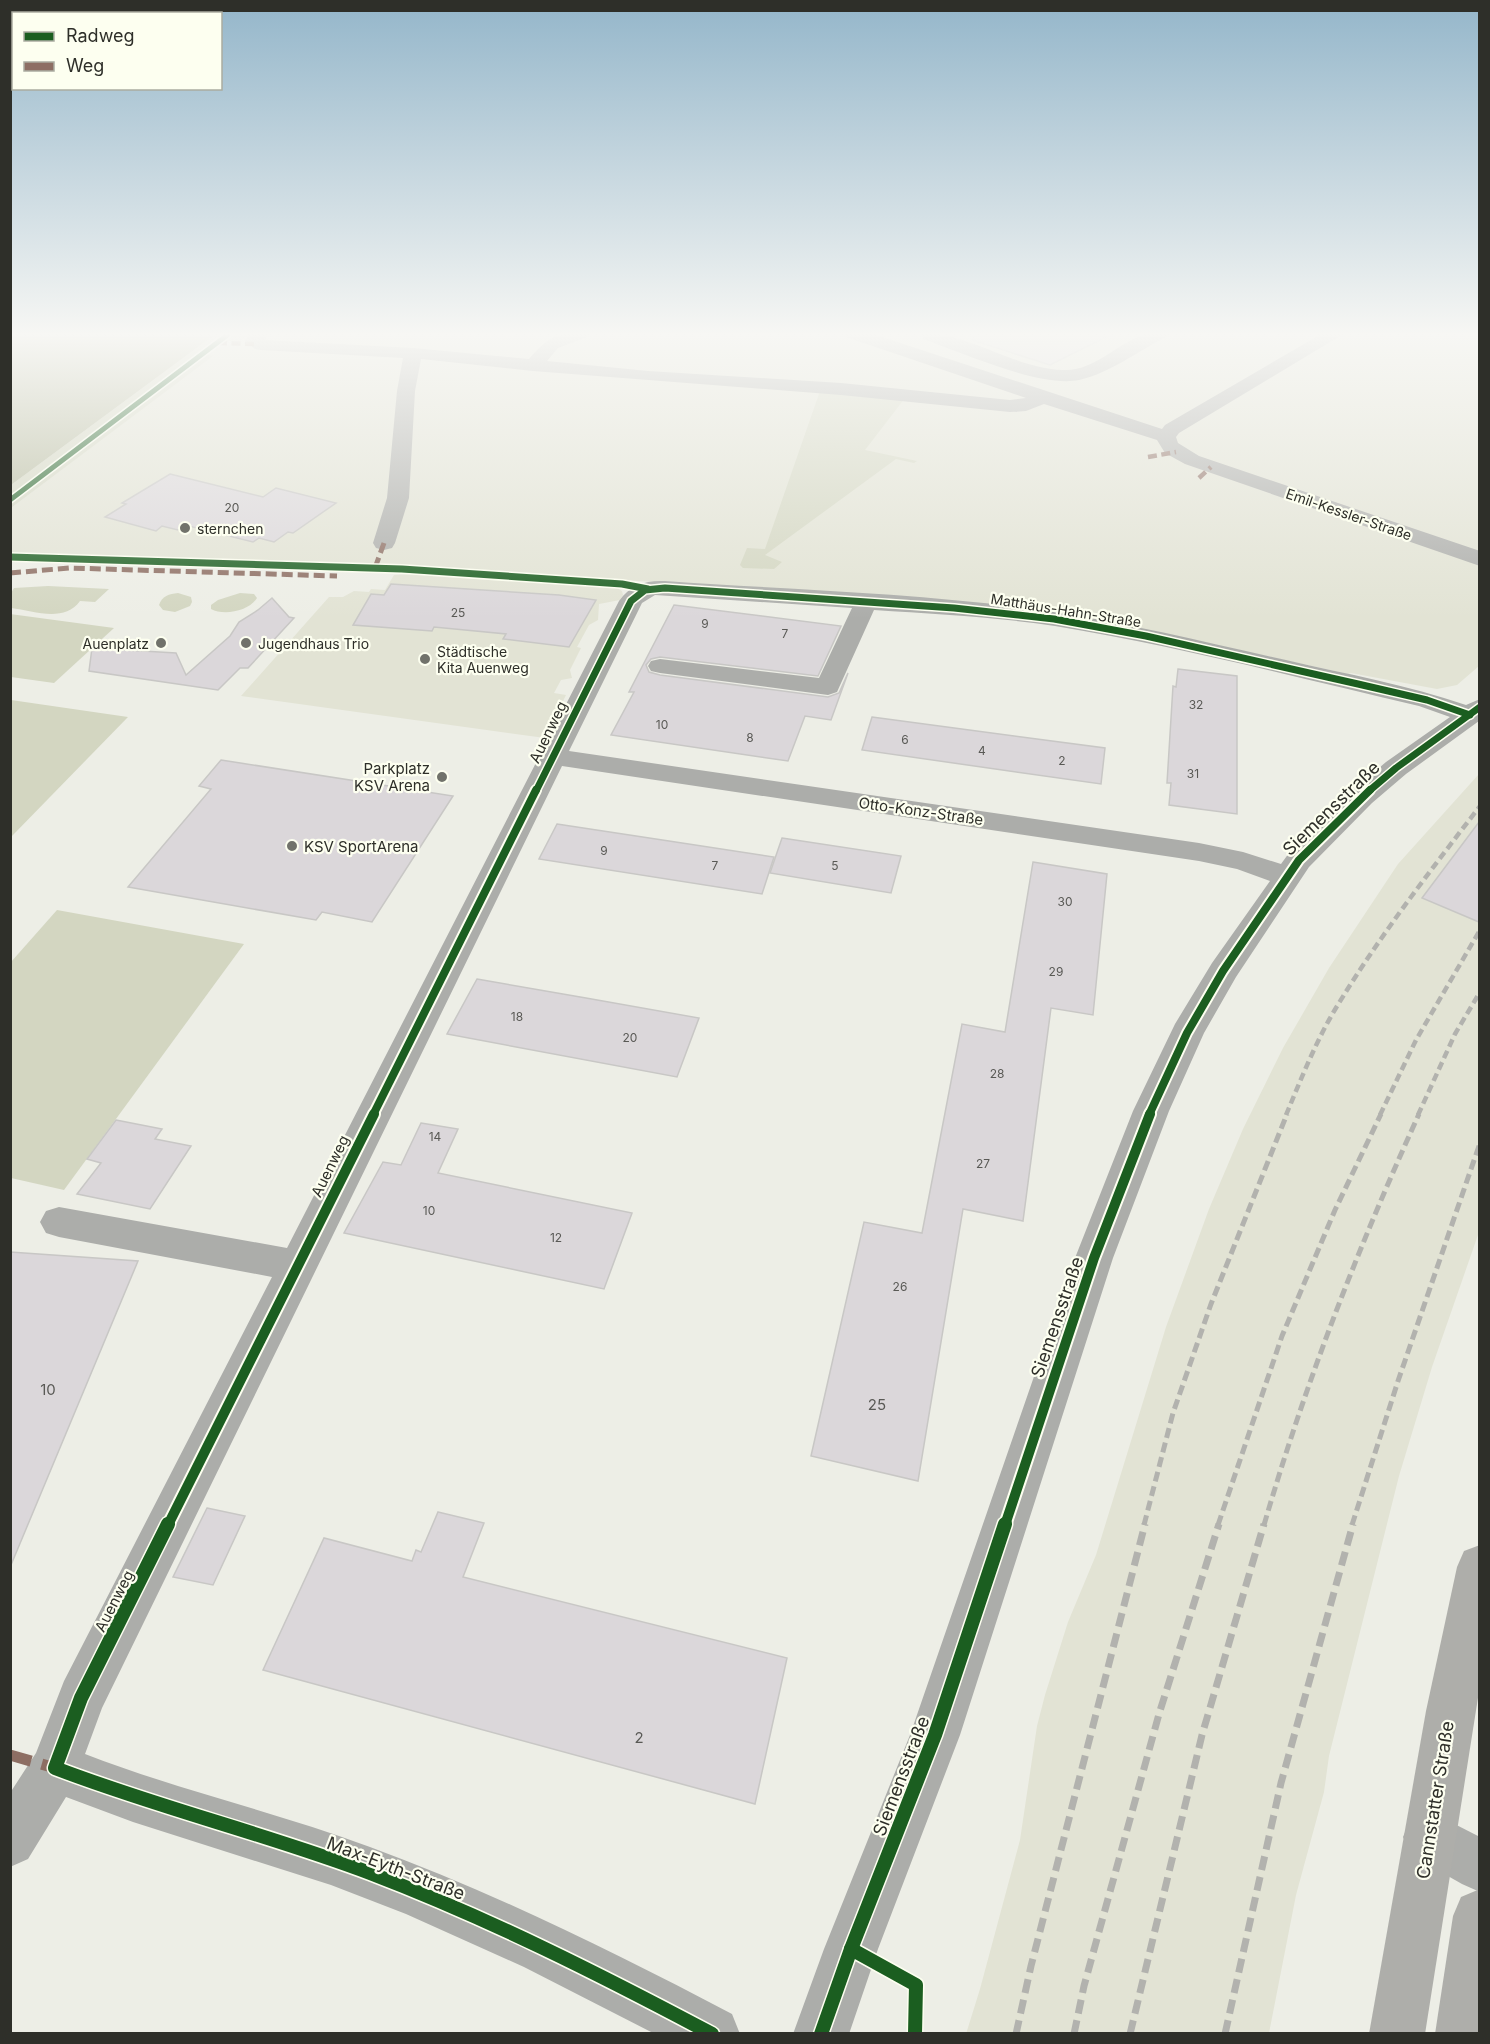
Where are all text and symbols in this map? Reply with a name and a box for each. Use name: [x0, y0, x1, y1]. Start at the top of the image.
legend: [12, 12, 222, 90]
text: Radweg: [66, 25, 135, 46]
text: Weg: [66, 55, 104, 76]
street label: Emil-Kessler-Straße: [1284, 484, 1414, 544]
house number: 20: [225, 500, 239, 515]
place label: sternchen: [197, 520, 263, 537]
marker: sternchen: [178, 521, 192, 535]
street label: Matthäus-Hahn-Straße: [989, 590, 1143, 630]
house number: 25: [451, 605, 465, 620]
house number: 9: [701, 616, 709, 631]
house number: 7: [782, 626, 789, 641]
place label: Auenplatz: [82, 635, 149, 652]
place label: Jugendhaus Trio: [258, 635, 369, 652]
marker: Auenplatz: [154, 636, 168, 650]
marker: Jugendhaus Trio: [239, 636, 253, 650]
place label: Städtische Kita Auenweg: [437, 643, 529, 676]
marker: Städtische Kita Auenweg: [418, 652, 432, 666]
house number: 32: [1189, 697, 1203, 712]
street label: Auenweg: [525, 698, 571, 766]
house number: 10: [656, 717, 668, 732]
house number: 8: [746, 730, 754, 745]
house number: 6: [901, 732, 909, 747]
house number: 4: [978, 743, 986, 758]
house number: 2: [1058, 753, 1066, 768]
street label: Siemensstraße: [1278, 756, 1384, 860]
place label: Parkplatz KSV Arena: [354, 759, 430, 795]
house number: 31: [1187, 766, 1199, 781]
marker: Parkplatz KSV Arena: [435, 770, 449, 784]
street label: Otto-Konz-Straße: [857, 793, 985, 829]
place label: KSV SportArena: [304, 837, 419, 856]
marker: KSV SportArena: [285, 839, 299, 853]
house number: 9: [600, 843, 608, 858]
house number: 7: [712, 858, 719, 873]
house number: 5: [831, 858, 839, 873]
house number: 30: [1058, 894, 1072, 909]
house number: 29: [1049, 964, 1063, 979]
house number: 18: [511, 1009, 523, 1024]
house number: 20: [623, 1030, 637, 1045]
house number: 28: [990, 1066, 1004, 1081]
house number: 14: [429, 1129, 442, 1144]
street label: Auenweg: [307, 1132, 353, 1200]
house number: 27: [976, 1156, 990, 1171]
house number: 10: [423, 1203, 435, 1218]
house number: 12: [550, 1230, 562, 1245]
street label: Siemensstraße: [1026, 1254, 1088, 1380]
house number: 26: [893, 1279, 907, 1294]
house number: 10: [40, 1380, 56, 1399]
house number: 25: [868, 1395, 886, 1414]
street label: Auenweg: [90, 1567, 138, 1635]
street label: Siemensstraße: [868, 1713, 934, 1839]
street label: Cannstatter Straße: [1412, 1720, 1458, 1880]
house number: 2: [634, 1728, 644, 1747]
street label: Max-Eyth-Straße: [324, 1832, 468, 1904]

